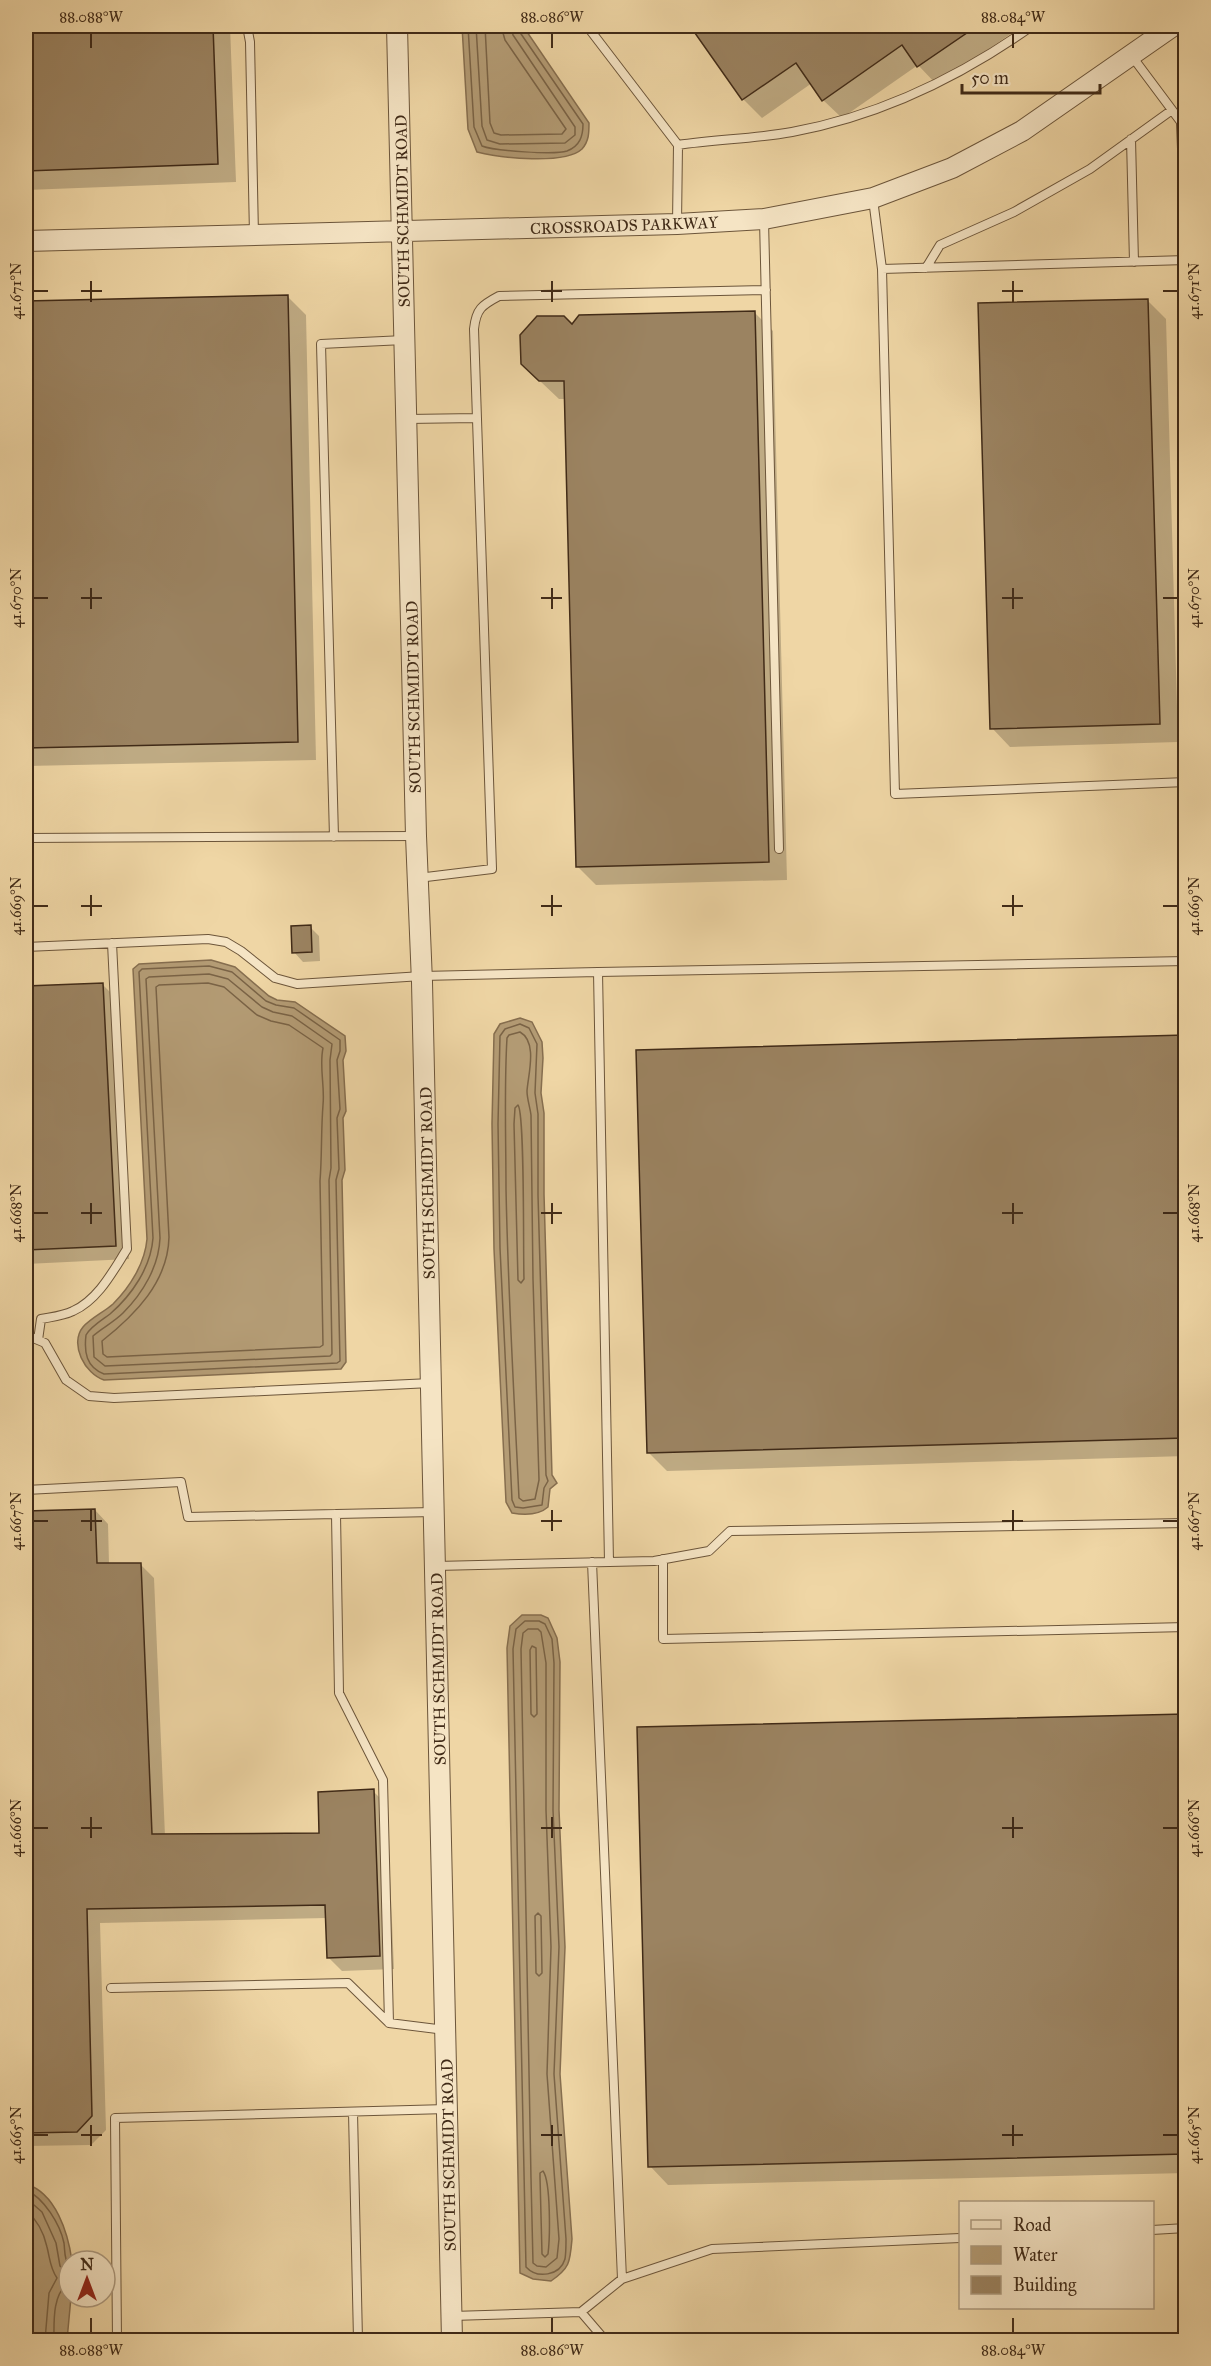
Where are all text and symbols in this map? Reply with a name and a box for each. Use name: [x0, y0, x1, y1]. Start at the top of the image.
text: 88.088°W: [59, 8, 123, 26]
text: 88.086°W: [520, 8, 584, 26]
text: 88.084°W: [981, 8, 1046, 26]
scale bar: [962, 57, 1100, 95]
text: 50 m: [971, 67, 1009, 89]
street label: SOUTH SCHMIDT ROAD: [391, 114, 414, 308]
street label: CROSSROADS PARKWAY: [530, 213, 719, 238]
text: 41.671°N: [7, 262, 25, 320]
text: 41.671°N: [1185, 262, 1203, 320]
text: 41.670°N: [7, 568, 25, 628]
text: 41.670°N: [1185, 568, 1203, 628]
street label: SOUTH SCHMIDT ROAD: [402, 600, 425, 794]
text: 41.669°N: [7, 876, 25, 936]
text: 41.669°N: [1185, 876, 1203, 936]
street label: SOUTH SCHMIDT ROAD: [416, 1086, 439, 1280]
text: 41.668°N: [7, 1183, 25, 1242]
text: 41.668°N: [1185, 1183, 1203, 1242]
text: 41.667°N: [7, 1491, 25, 1550]
text: 41.667°N: [1185, 1491, 1203, 1550]
street label: SOUTH SCHMIDT ROAD: [427, 1572, 450, 1766]
text: 41.666°N: [7, 1798, 25, 1857]
text: 41.666°N: [1185, 1798, 1203, 1857]
street label: SOUTH SCHMIDT ROAD: [437, 2058, 460, 2252]
text: 41.665°N: [7, 2106, 25, 2164]
text: 41.665°N: [1185, 2106, 1203, 2164]
legend: [959, 2201, 1154, 2309]
text: Road: [1013, 2214, 1051, 2236]
text: Water: [1013, 2244, 1058, 2266]
north arrow: [57, 2249, 117, 2309]
text: N: [80, 2255, 94, 2274]
text: Building: [1013, 2274, 1077, 2297]
text: 88.088°W: [59, 2341, 123, 2359]
text: 88.086°W: [520, 2341, 584, 2359]
text: 88.084°W: [981, 2341, 1046, 2359]

